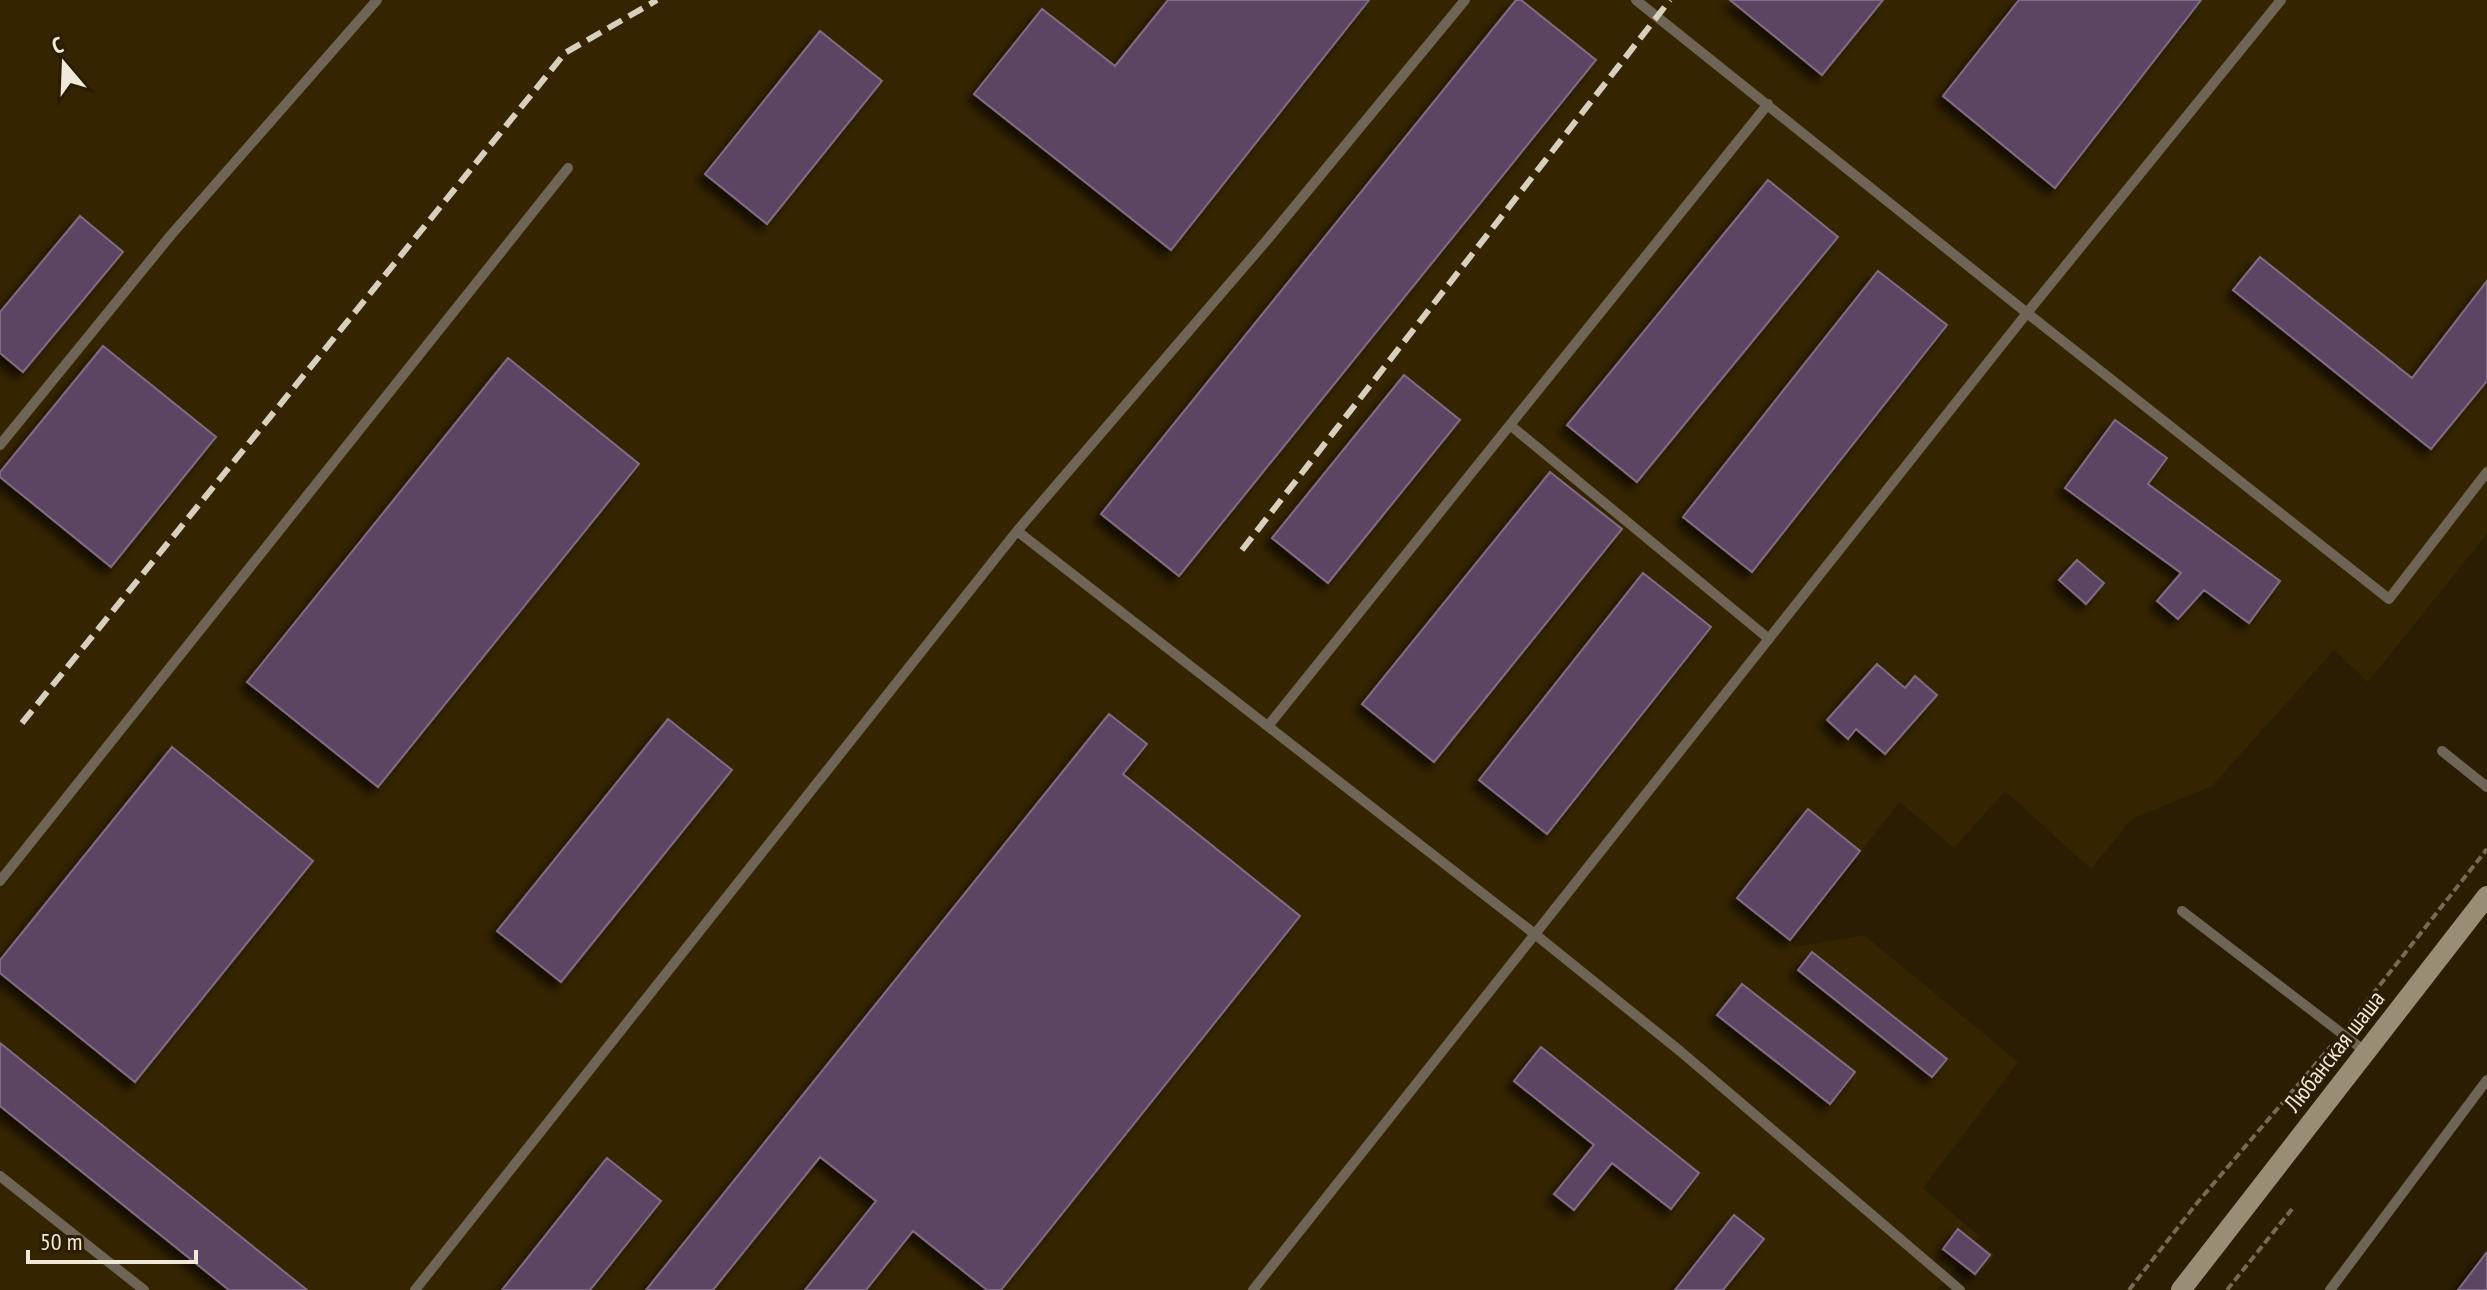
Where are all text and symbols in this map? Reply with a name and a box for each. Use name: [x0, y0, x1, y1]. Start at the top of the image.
north arrow: [24, 24, 104, 104]
text: С: [48, 30, 67, 60]
street label: Любанская шаша: [2276, 984, 2391, 1119]
scale bar: [28, 1214, 196, 1264]
text: 50 m: [40, 1226, 82, 1257]

